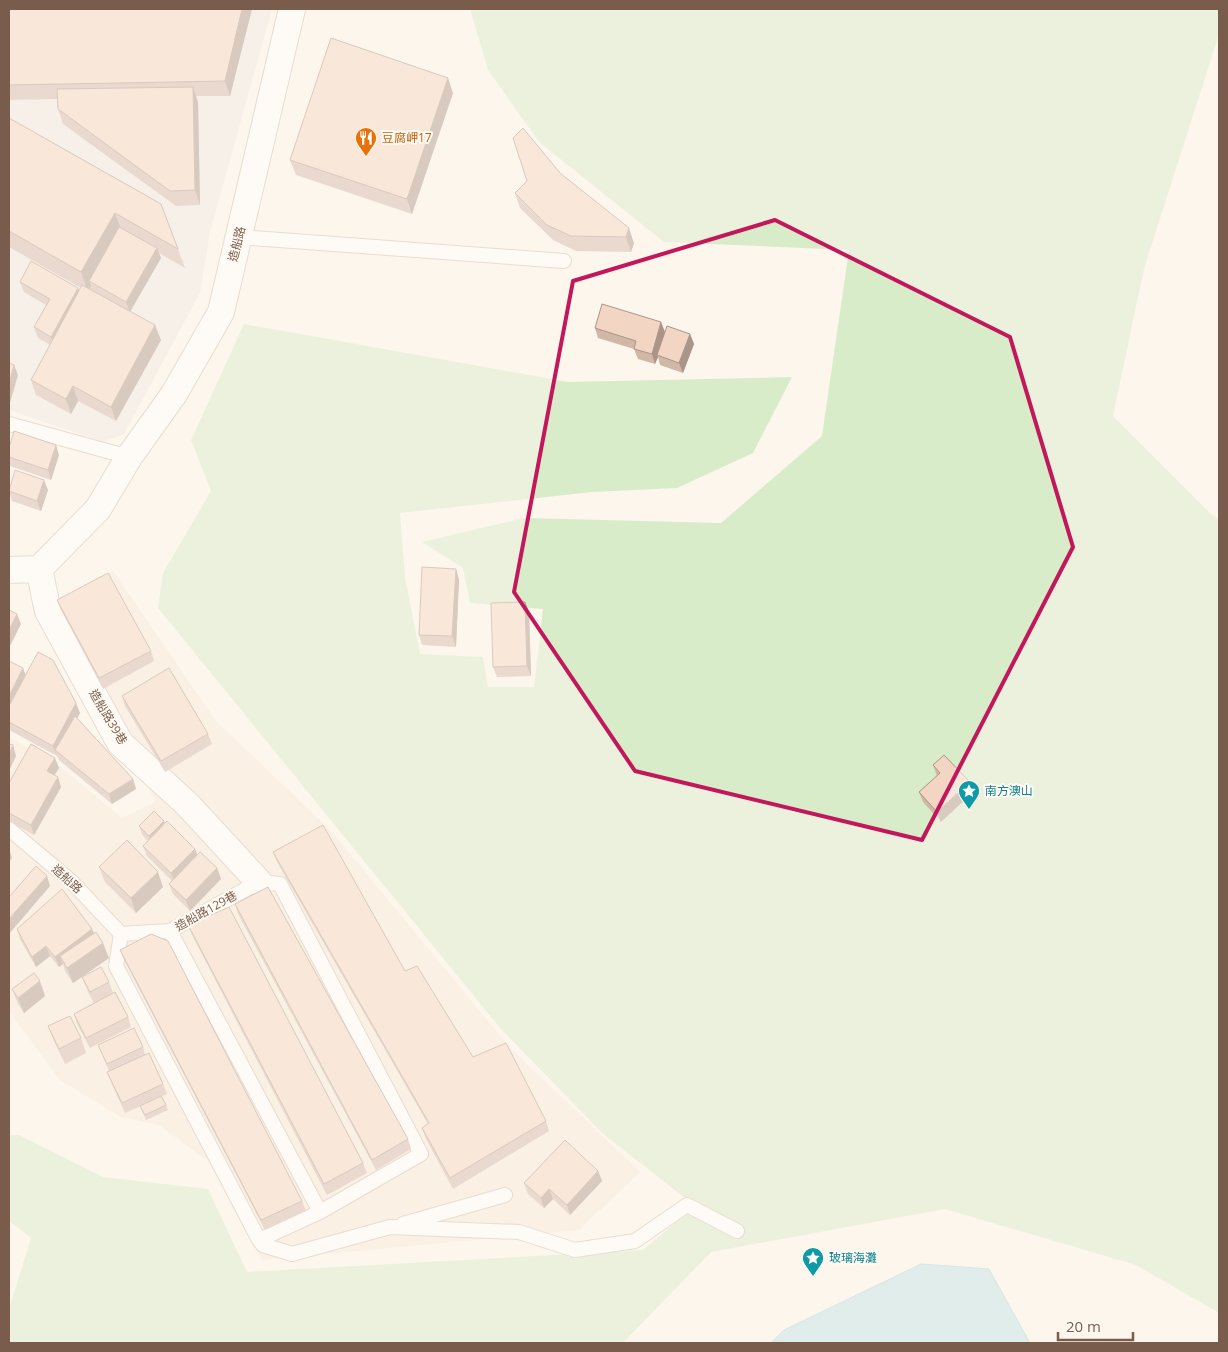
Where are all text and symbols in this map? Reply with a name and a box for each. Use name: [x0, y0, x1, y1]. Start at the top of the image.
restaurant icon: 豆腐岬17: [354, 126, 378, 157]
place label: 豆腐岬17: [382, 129, 432, 146]
street label: 造船路: [224, 224, 249, 263]
street label: 造船路39巷: [85, 686, 132, 748]
place icon: 南方澳山: [957, 779, 981, 810]
place label: 南方澳山: [985, 782, 1033, 799]
street label: 造船路: [48, 860, 86, 897]
street label: 造船路129巷: [172, 887, 240, 935]
place icon: 玻璃海灘: [801, 1246, 825, 1277]
place label: 玻璃海灘: [829, 1249, 877, 1266]
scale bar: [1058, 1310, 1133, 1342]
text: 20 m: [1066, 1316, 1101, 1336]

